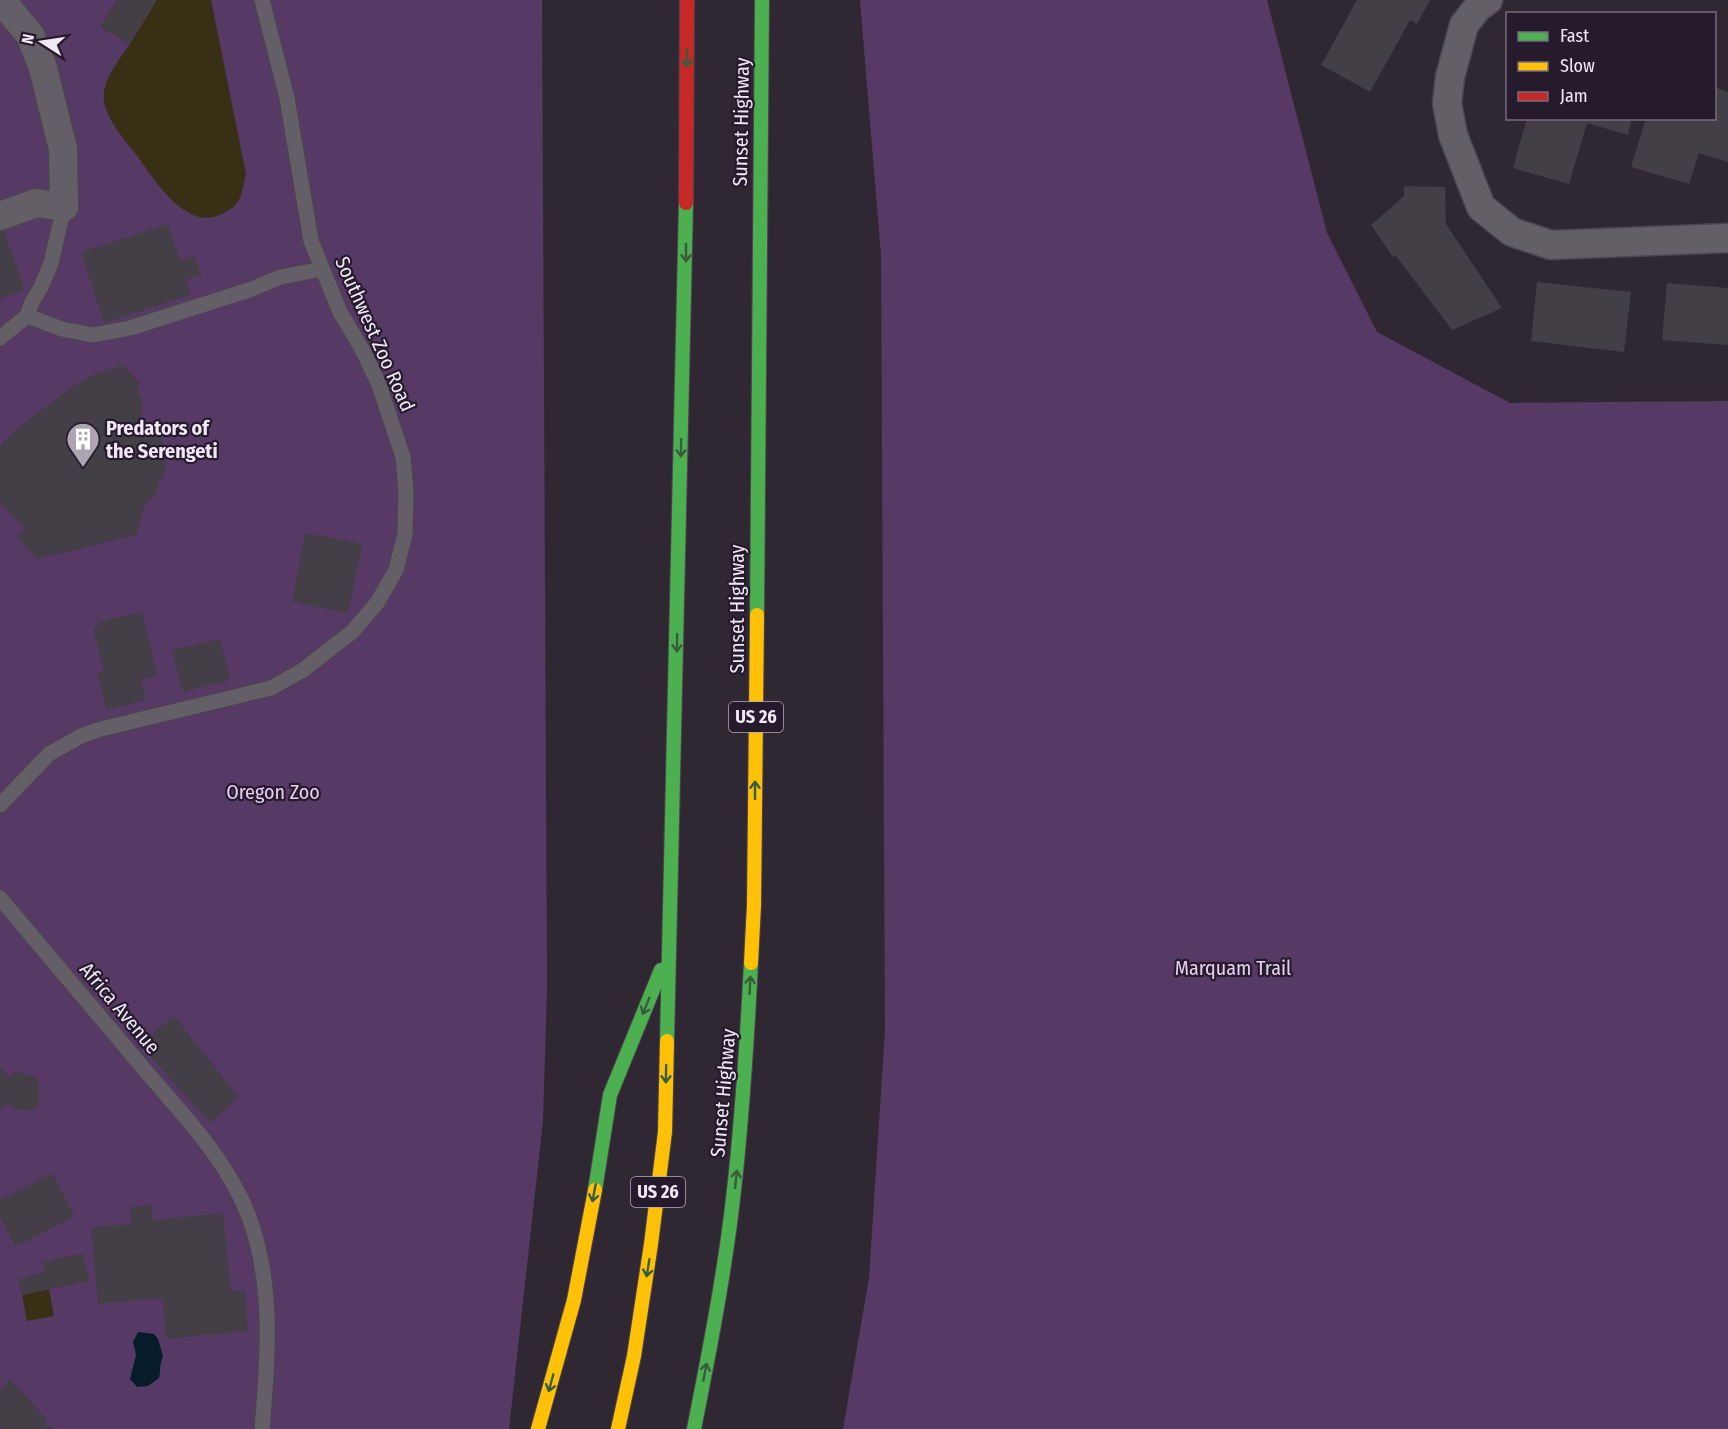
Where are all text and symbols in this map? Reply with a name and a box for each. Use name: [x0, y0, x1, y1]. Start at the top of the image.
north arrow: [12, 12, 72, 72]
legend: [1506, 12, 1716, 120]
text: Fast: [1560, 25, 1589, 47]
text: N: [18, 32, 38, 46]
one-way arrow: [681, 48, 693, 68]
text: Slow: [1560, 55, 1595, 77]
street label: Sunset Highway: [728, 57, 754, 187]
text: Jam: [1560, 85, 1588, 107]
one-way arrow: [680, 243, 692, 263]
street label: Southwest Zoo Road: [330, 253, 420, 415]
place label: Predators of the Serengeti: [106, 416, 218, 463]
building icon: Predators of the Serengeti: [65, 421, 101, 468]
one-way arrow: [676, 438, 687, 458]
street label: Sunset Highway: [725, 544, 749, 673]
one-way arrow: [671, 633, 682, 653]
road number: US 26: [729, 702, 783, 732]
park label: Oregon Zoo: [226, 780, 320, 804]
one-way arrow: [749, 780, 761, 800]
park label: Marquam Trail: [1175, 956, 1291, 980]
street label: Africa Avenue: [75, 958, 165, 1058]
one-way arrow: [745, 975, 756, 995]
one-way arrow: [640, 997, 651, 1015]
street label: Sunset Highway: [705, 1028, 741, 1158]
one-way arrow: [661, 1063, 672, 1083]
one-way arrow: [730, 1170, 741, 1189]
road number: US 26: [631, 1177, 685, 1207]
one-way arrow: [588, 1182, 599, 1202]
one-way arrow: [643, 1257, 654, 1277]
one-way arrow: [700, 1362, 711, 1382]
one-way arrow: [545, 1373, 557, 1392]

